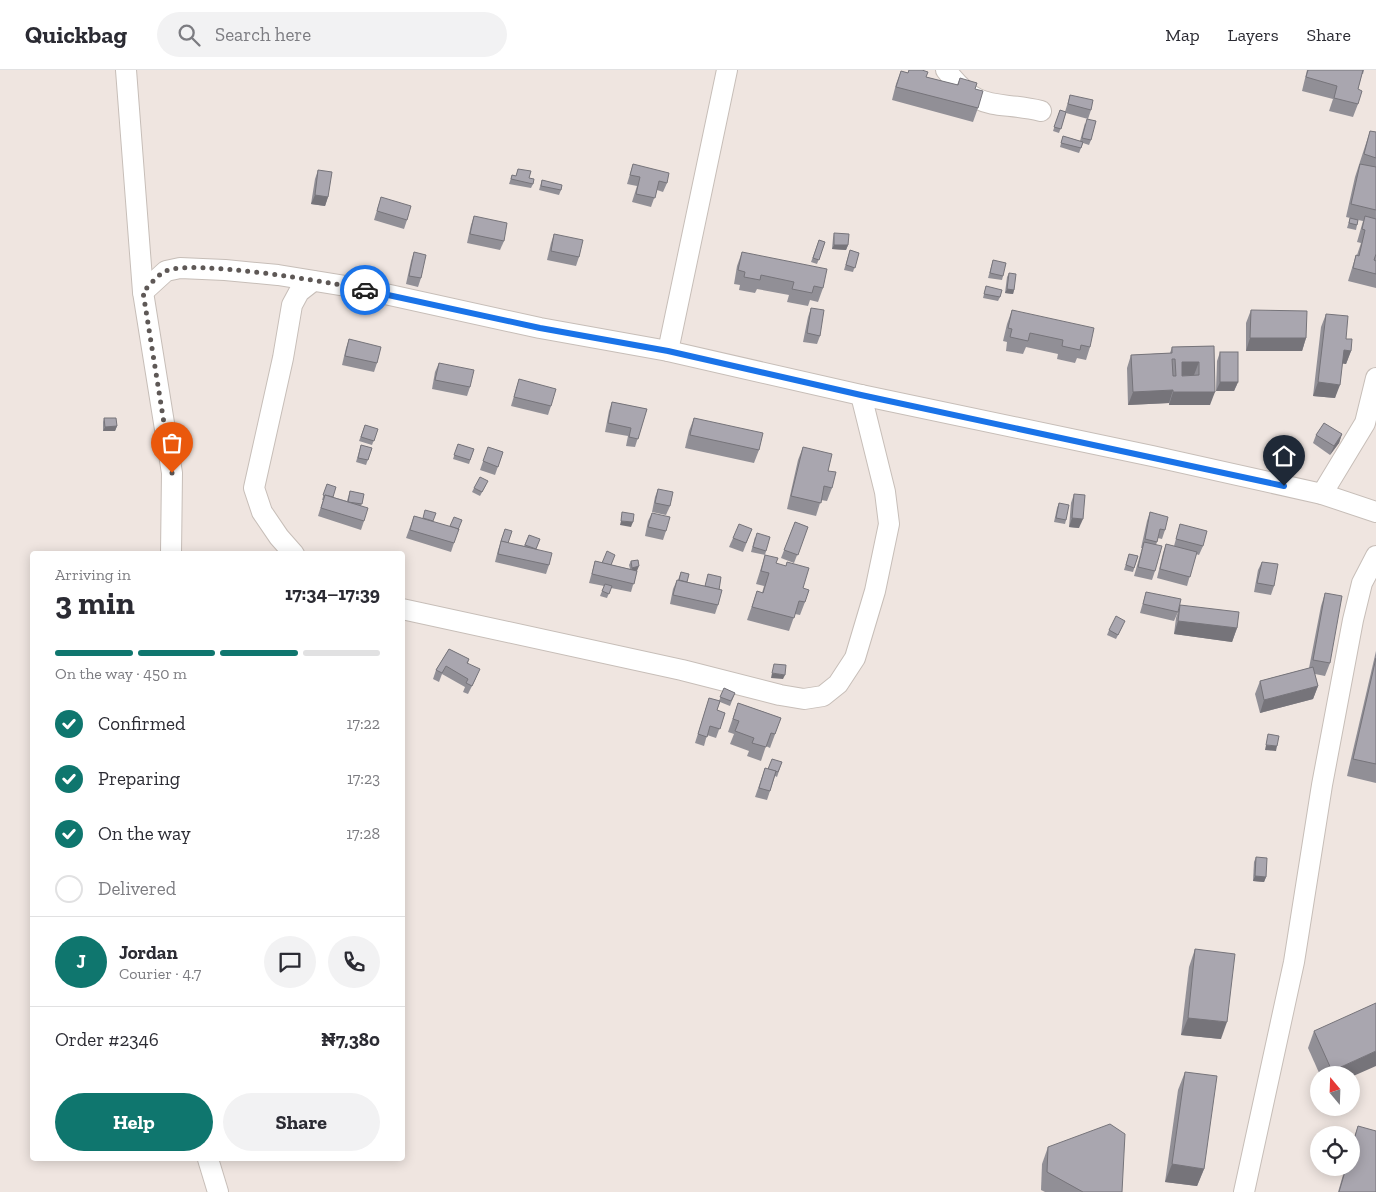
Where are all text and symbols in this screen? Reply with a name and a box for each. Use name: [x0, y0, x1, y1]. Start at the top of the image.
search box: [157, 12, 507, 57]
text: Quickbag: [25, 20, 127, 49]
icon: search: [175, 21, 203, 49]
text: Search here: [215, 23, 311, 46]
text: Map: [1165, 24, 1200, 46]
text: Layers: [1228, 24, 1279, 46]
text: Share: [1307, 24, 1351, 46]
courier: [340, 265, 390, 315]
icon: car: [351, 276, 379, 304]
pin: [151, 422, 193, 473]
icon: bag: [158, 429, 186, 457]
pin: [1263, 435, 1305, 486]
icon: home: [1270, 442, 1298, 470]
text: Arriving in: [55, 565, 131, 584]
text: 17:34–17:39: [285, 582, 380, 605]
text: 3 min: [55, 584, 135, 622]
text: On the way · 450 m: [55, 664, 187, 683]
icon: check: [55, 710, 83, 738]
text: Confirmed: [98, 712, 185, 735]
text: 17:22: [347, 714, 380, 733]
icon: check: [55, 765, 83, 793]
text: Preparing: [98, 767, 180, 790]
text: 17:23: [347, 769, 380, 788]
icon: check: [55, 820, 83, 848]
text: On the way: [98, 822, 191, 845]
text: 17:28: [346, 824, 380, 843]
text: Delivered: [98, 877, 176, 900]
button: chat: [264, 936, 316, 988]
button: phone: [328, 936, 380, 988]
text: Jordan: [119, 941, 178, 964]
text: J: [76, 950, 86, 973]
text: Courier · 4.7: [119, 964, 201, 983]
text: Order #2346: [55, 1028, 159, 1051]
text: ₦7,380: [321, 1028, 380, 1051]
north arrow: [1310, 1066, 1360, 1116]
map controls: [1310, 1066, 1360, 1176]
button: Help: [55, 1093, 213, 1151]
button: Share: [223, 1093, 380, 1151]
button: locate: [1310, 1126, 1360, 1176]

